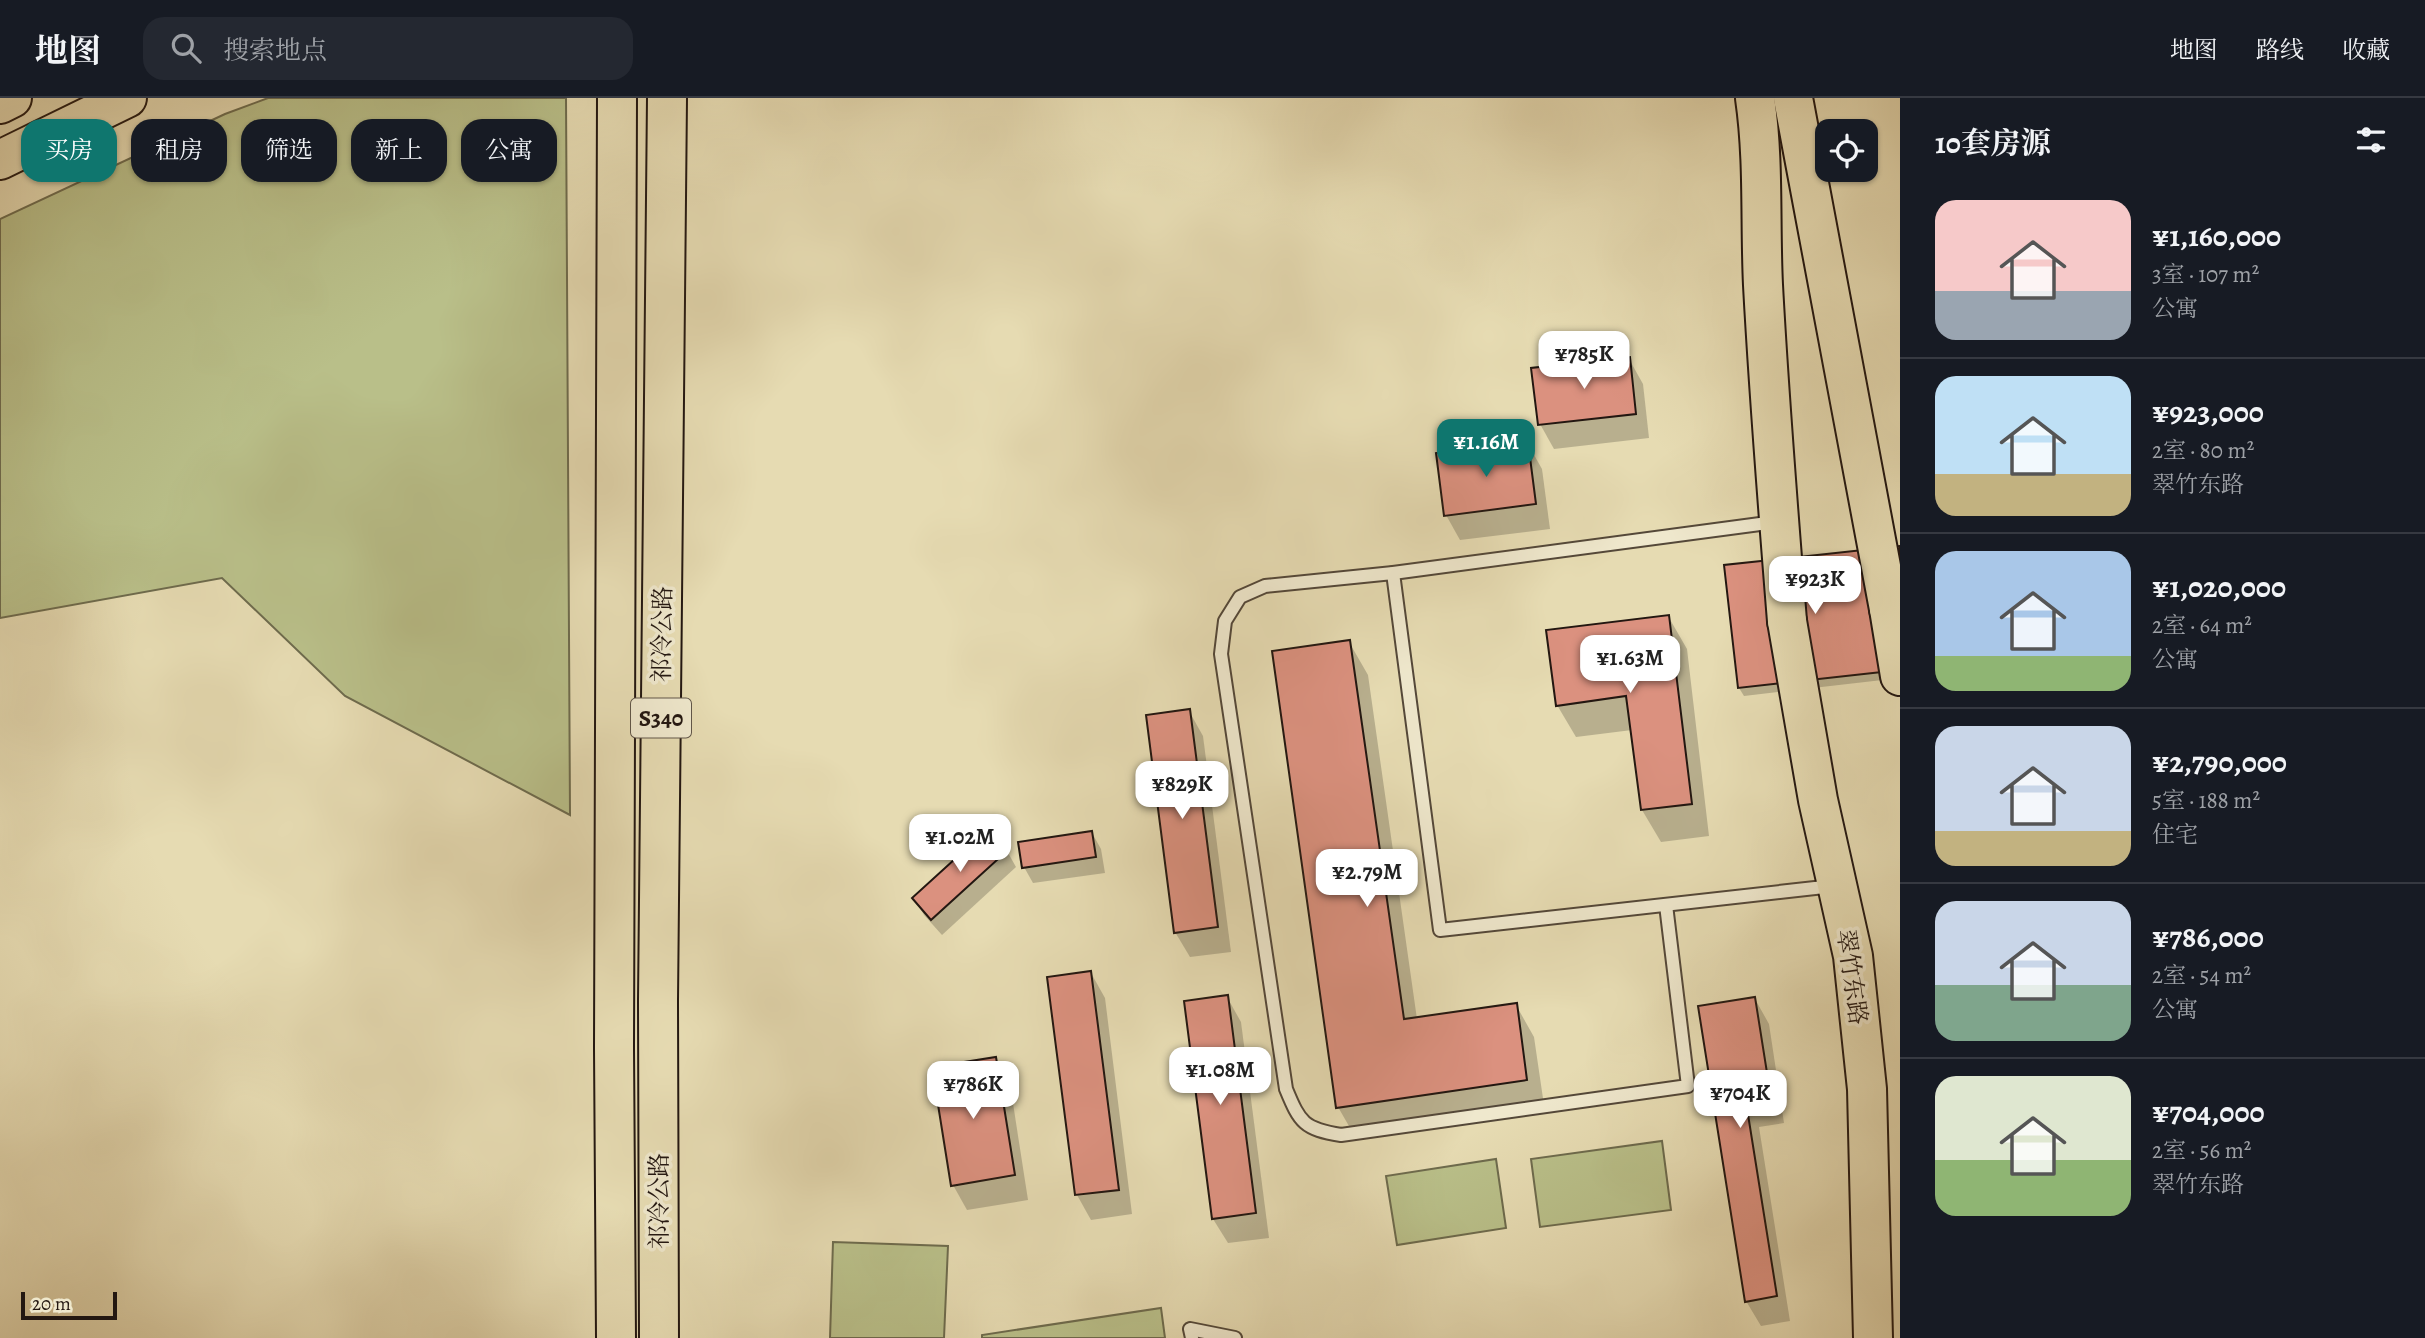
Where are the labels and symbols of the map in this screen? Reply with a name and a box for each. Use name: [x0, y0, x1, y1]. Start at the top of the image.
pin: ¥785K: [1535, 331, 1633, 391]
pin: ¥1.16M: [1429, 420, 1543, 479]
pin: ¥923K: [1766, 556, 1864, 616]
street label: 祁冷公路: [645, 586, 679, 682]
pin: ¥1.63M: [1573, 636, 1687, 695]
road number: S340: [631, 698, 691, 738]
pin: ¥829K: [1133, 762, 1231, 821]
pin: ¥1.02M: [903, 814, 1017, 874]
pin: ¥2.79M: [1310, 850, 1424, 909]
street label: 翠竹东路: [1829, 927, 1875, 1027]
pin: ¥1.08M: [1163, 1048, 1277, 1107]
pin: ¥786K: [924, 1062, 1022, 1121]
pin: ¥704K: [1691, 1070, 1789, 1130]
street label: 祁冷公路: [643, 1153, 675, 1249]
scale bar: [21, 1289, 117, 1321]

